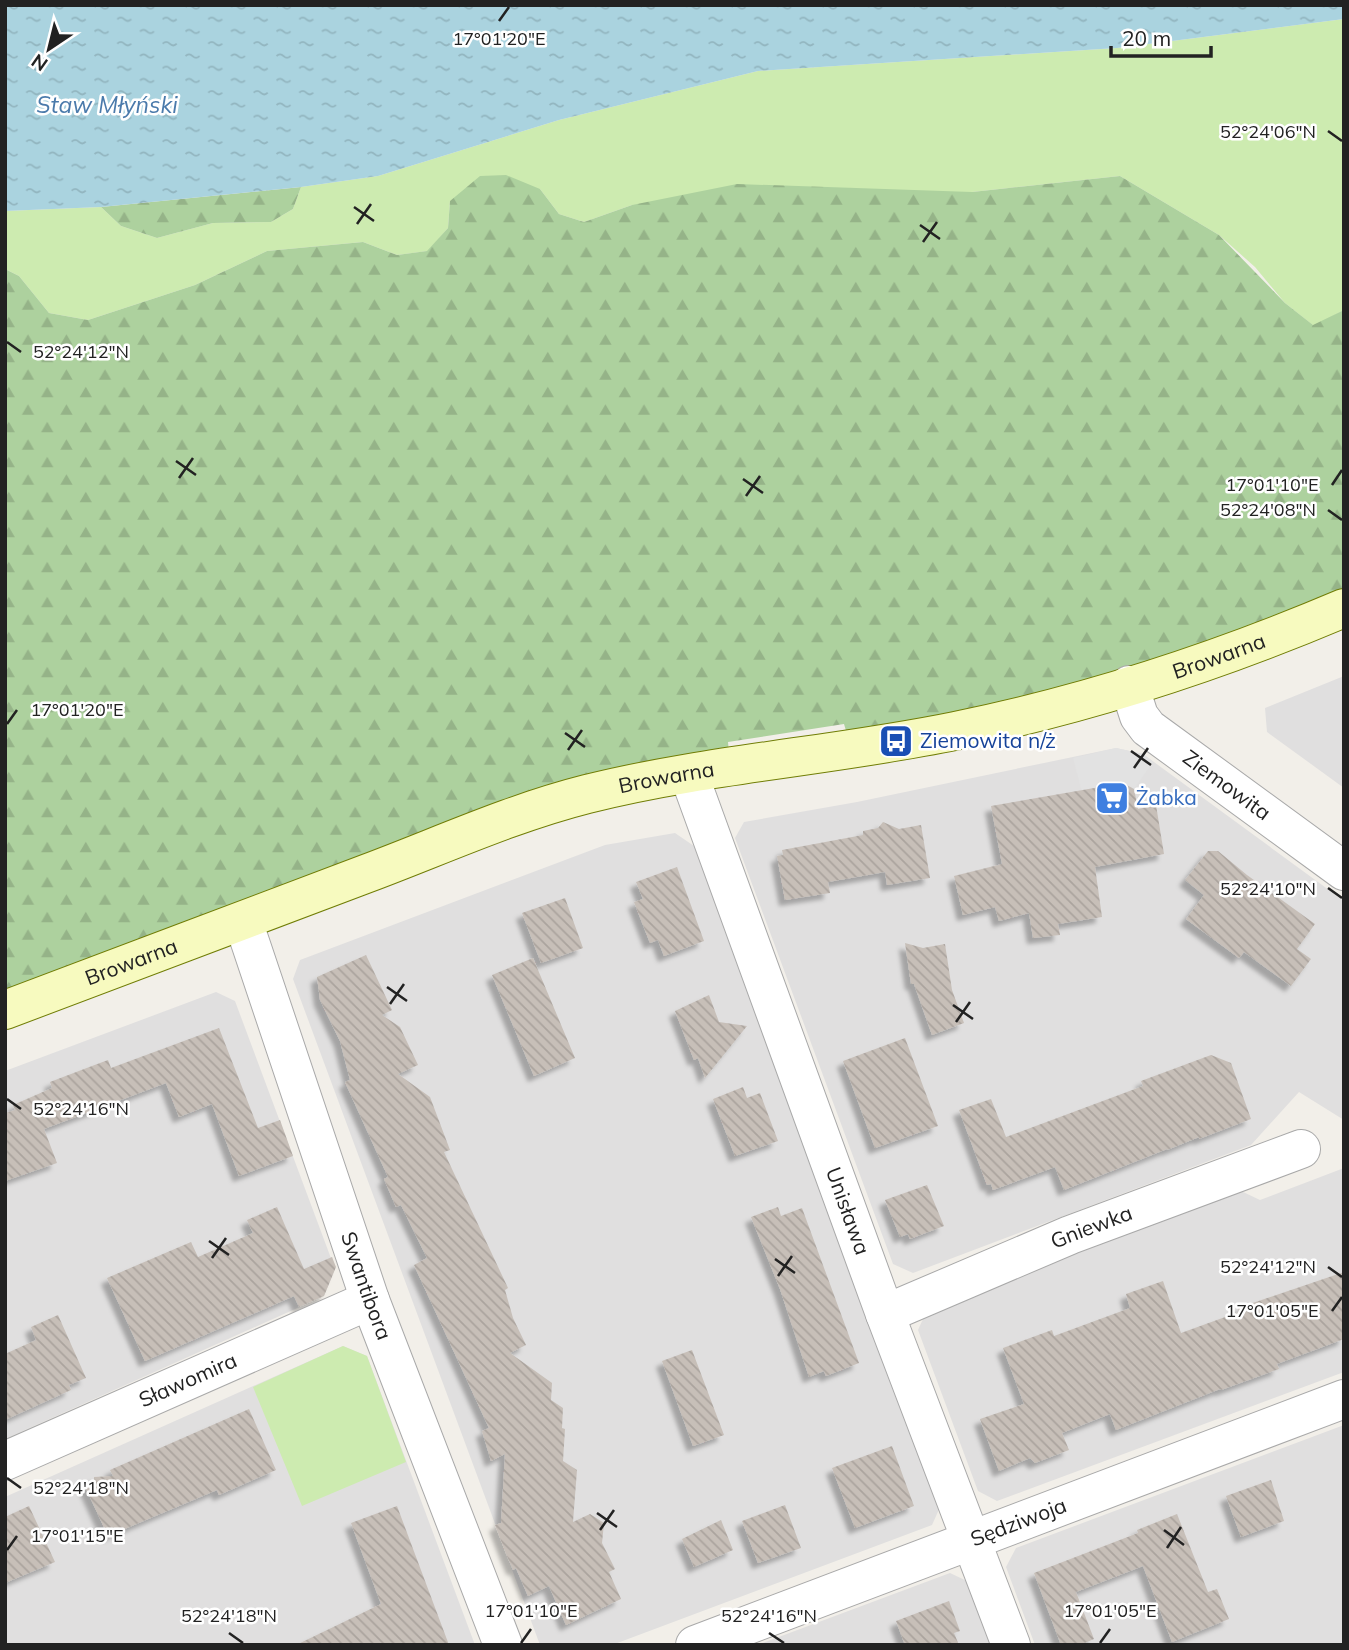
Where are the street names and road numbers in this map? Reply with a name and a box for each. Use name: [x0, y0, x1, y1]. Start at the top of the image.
street label: Browarna: [1169, 627, 1269, 684]
street label: Ziemowita: [1178, 744, 1276, 825]
street label: Browarna: [616, 755, 716, 798]
street label: Browarna: [81, 932, 181, 991]
street label: Unisława: [821, 1163, 876, 1258]
street label: Gniewka: [1046, 1199, 1136, 1254]
street label: Swantibora: [336, 1228, 398, 1343]
street label: Sławomira: [135, 1346, 241, 1412]
street label: Sędziwoja: [966, 1491, 1070, 1551]

